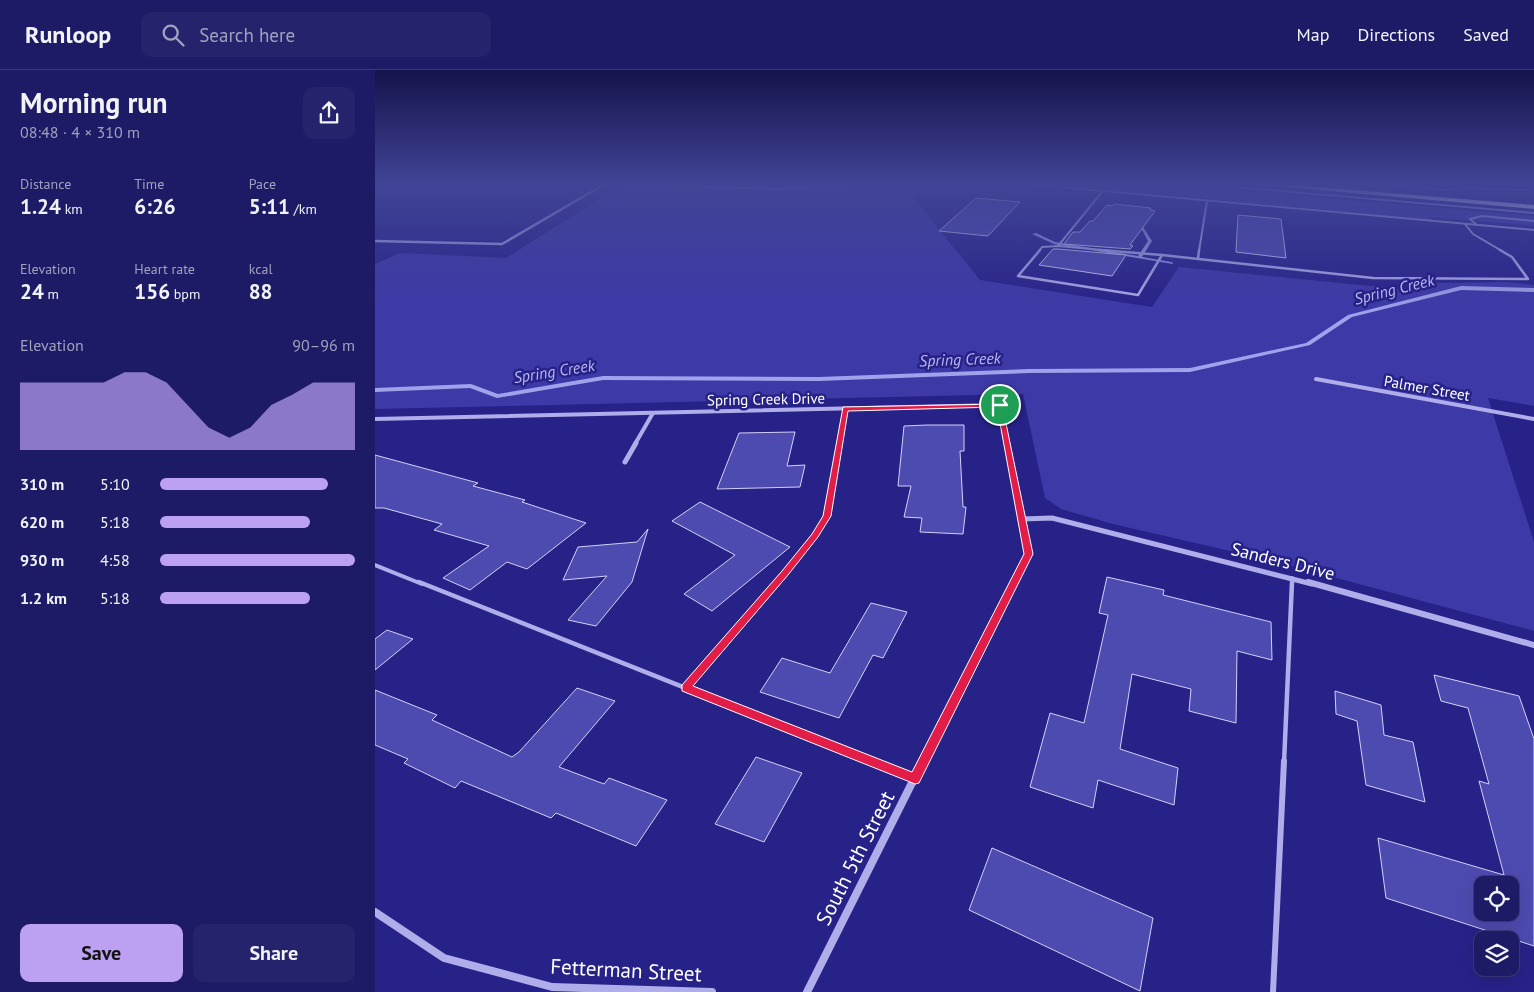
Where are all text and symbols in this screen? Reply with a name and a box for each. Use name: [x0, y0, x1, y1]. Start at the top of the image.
search box: [141, 12, 491, 57]
text: Runloop: [25, 19, 111, 50]
icon: search: [159, 21, 187, 49]
text: Search here: [199, 23, 295, 47]
text: Map: [1297, 23, 1329, 46]
text: Directions: [1357, 23, 1435, 46]
text: Saved: [1463, 23, 1509, 46]
text: Morning run: [20, 84, 168, 121]
button: share: [303, 87, 355, 139]
text: 08:48 · 4 × 310 m: [20, 122, 140, 142]
text: Distance: [20, 175, 71, 193]
text: Time: [134, 175, 164, 193]
text: Pace: [249, 175, 276, 193]
text: 1.24: [20, 193, 61, 220]
text: 6:26: [134, 193, 176, 220]
text: 5:11: [249, 193, 290, 220]
text: km: [61, 200, 83, 218]
text: /km: [290, 200, 317, 218]
text: Elevation: [20, 260, 76, 278]
text: Heart rate: [134, 260, 195, 278]
text: kcal: [249, 260, 273, 278]
water label: Spring Creek: [1352, 269, 1437, 309]
text: 24: [20, 278, 44, 305]
text: 156: [134, 278, 170, 305]
text: 88: [249, 278, 272, 305]
text: m: [44, 285, 59, 303]
text: bpm: [170, 285, 200, 303]
text: Elevation: [20, 335, 84, 355]
text: 90–96 m: [292, 335, 355, 355]
water label: Spring Creek: [919, 348, 1002, 370]
water label: Spring Creek: [512, 355, 597, 387]
street label: Palmer Street: [1383, 371, 1471, 405]
pin: [979, 384, 1021, 426]
street label: Spring Creek Drive: [707, 388, 825, 410]
icon: arrive: [986, 391, 1014, 419]
text: 310 m: [20, 474, 64, 494]
text: 5:10: [100, 474, 130, 494]
text: 620 m: [20, 512, 64, 532]
text: 5:18: [100, 512, 130, 532]
street label: Sanders Drive: [1229, 537, 1337, 585]
text: 930 m: [20, 550, 64, 570]
text: 4:58: [100, 550, 130, 570]
text: 1.2 km: [20, 588, 67, 608]
text: 5:18: [100, 588, 130, 608]
street label: South 5th Street: [810, 786, 900, 930]
map controls: [1474, 876, 1519, 976]
button: locate: [1474, 876, 1519, 921]
button: Save: [20, 924, 183, 982]
button: Share: [193, 924, 355, 982]
button: layers: [1474, 931, 1519, 976]
street label: Fetterman Street: [550, 953, 702, 987]

